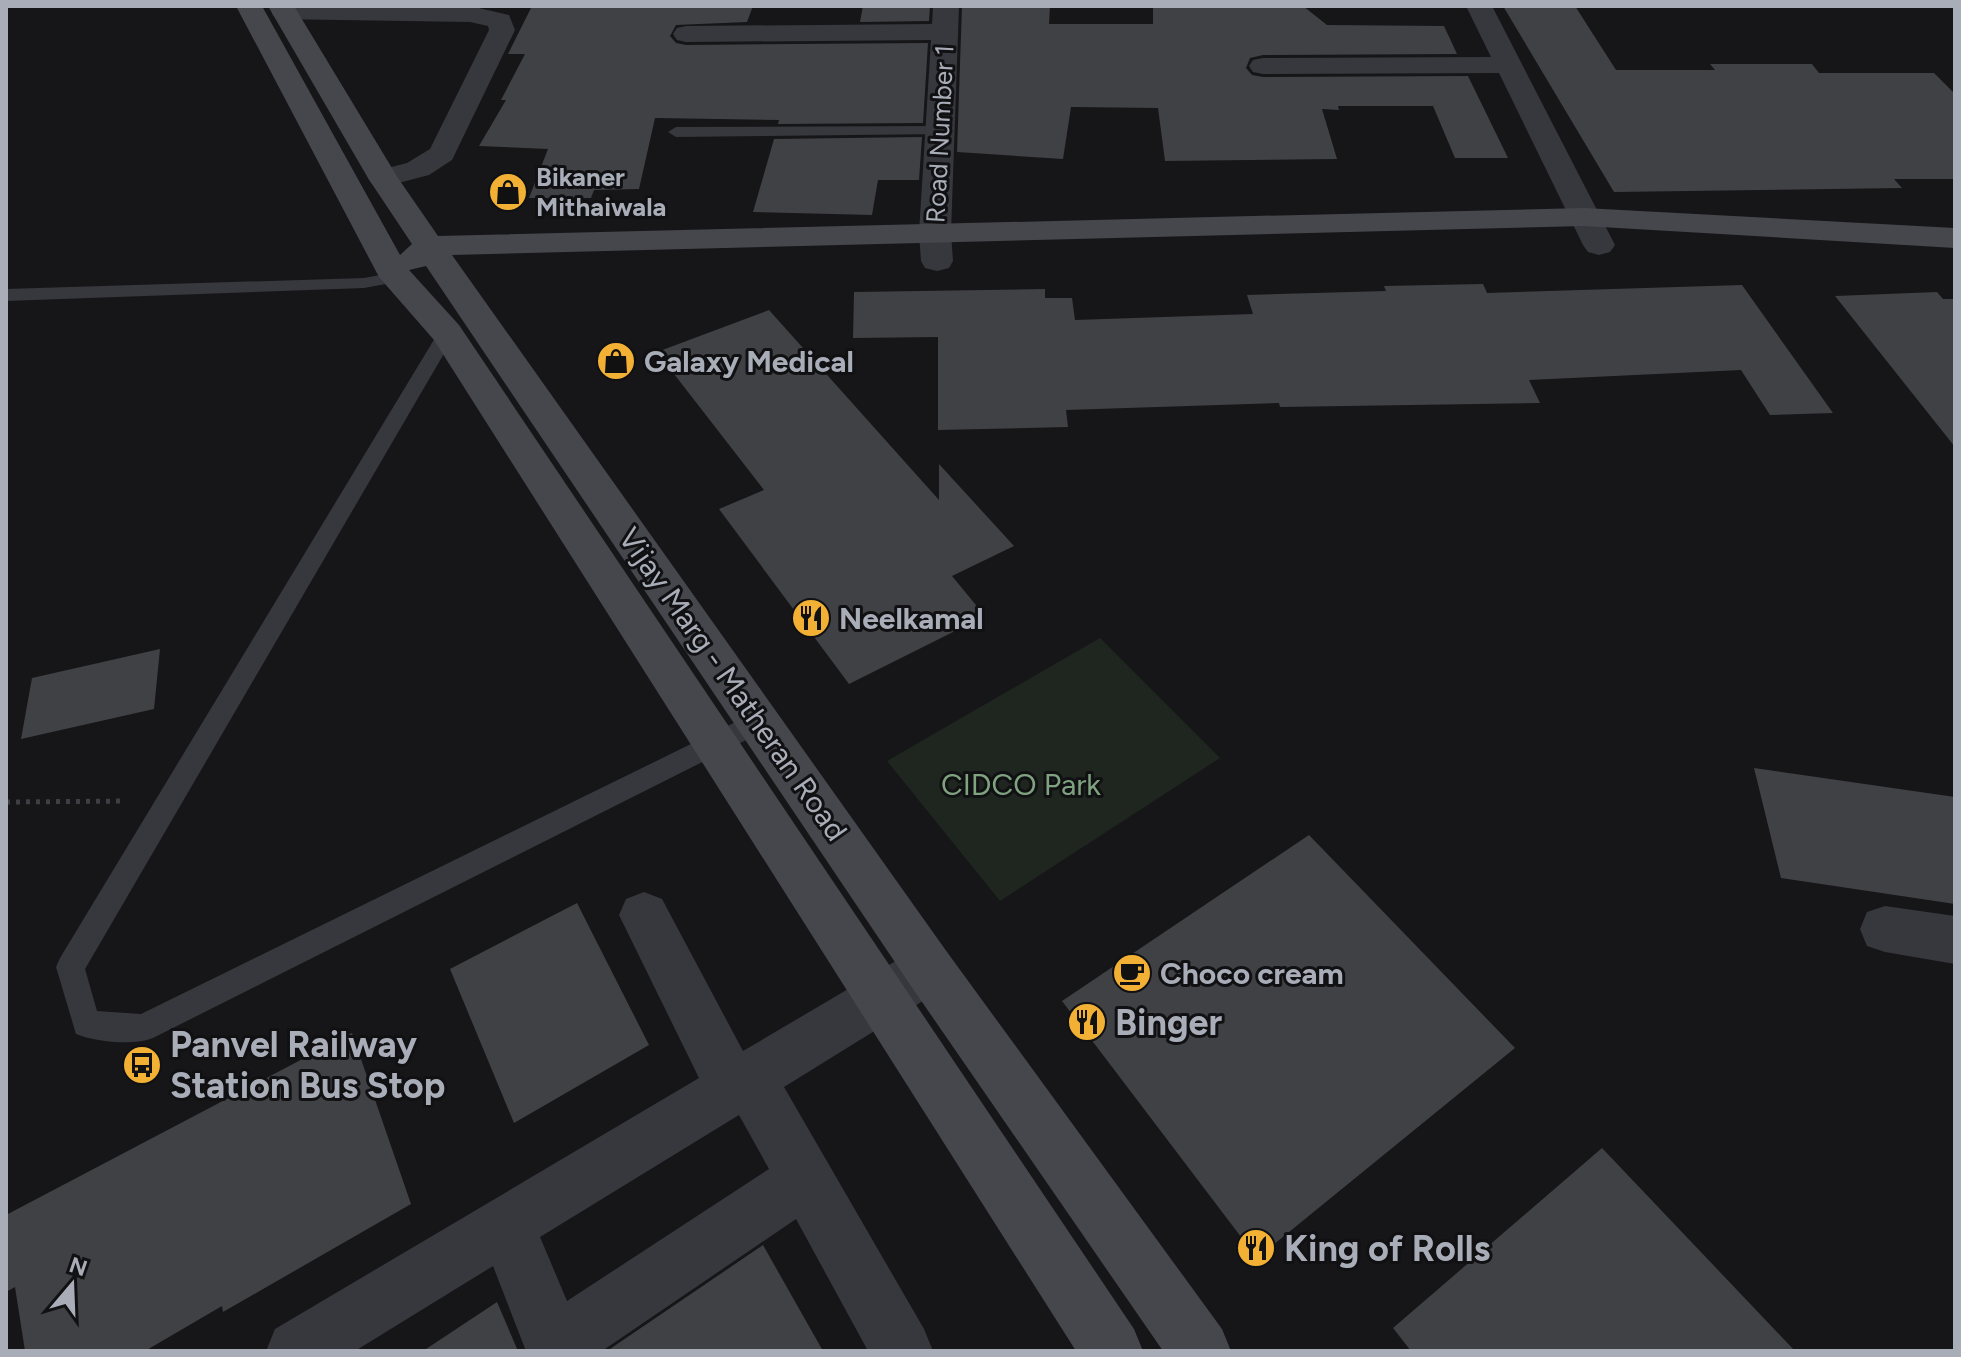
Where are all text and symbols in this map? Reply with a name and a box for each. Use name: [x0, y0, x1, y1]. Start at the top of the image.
street label: Road Number 1: [919, 44, 961, 224]
place label: Bikaner Mithaiwala: [536, 161, 666, 223]
shop icon: Bikaner Mithaiwala: [487, 171, 529, 213]
shop icon: Galaxy Medical: [595, 340, 637, 382]
place label: Galaxy Medical: [644, 343, 854, 380]
street label: Vijay Marg - Matheran Road: [611, 520, 855, 848]
restaurant icon: Neelkamal: [790, 597, 832, 639]
place label: Neelkamal: [839, 600, 984, 637]
park label: CIDCO Park: [941, 766, 1101, 803]
cafe icon: Choco cream: [1111, 952, 1153, 994]
place label: Choco cream: [1160, 955, 1344, 992]
restaurant icon: Binger: [1066, 1001, 1108, 1043]
place label: Binger: [1115, 1001, 1222, 1044]
place label: Panvel Railway Station Bus Stop: [170, 1023, 445, 1107]
bus stop icon: Panvel Railway Station Bus Stop: [121, 1044, 163, 1086]
restaurant icon: King of Rolls: [1235, 1227, 1277, 1269]
place label: King of Rolls: [1284, 1227, 1491, 1270]
north arrow: [32, 1245, 112, 1325]
text: N: [66, 1251, 91, 1282]

